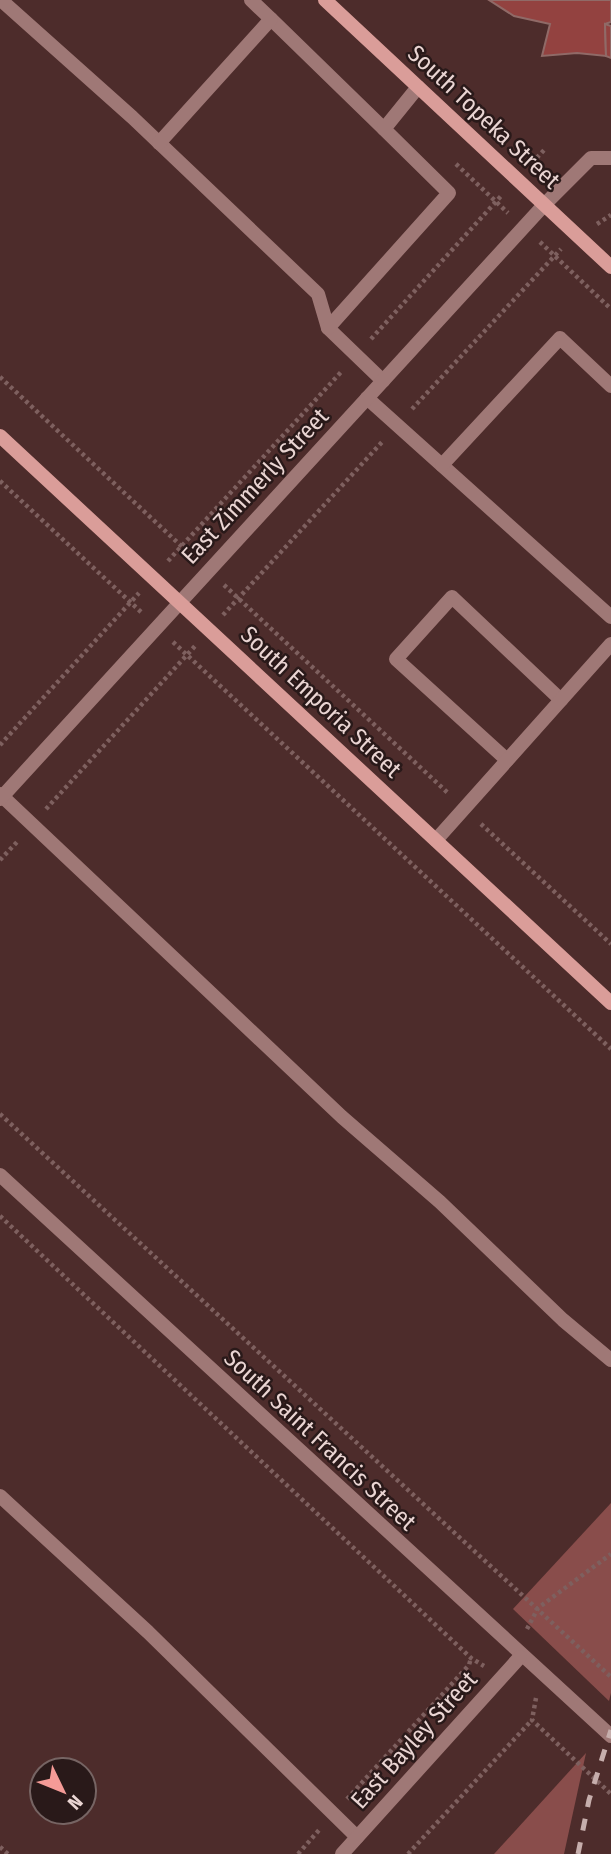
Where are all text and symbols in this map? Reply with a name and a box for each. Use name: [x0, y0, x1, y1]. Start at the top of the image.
street label: South Topeka Street: [402, 39, 566, 195]
street label: East Zimmerly Street: [176, 402, 334, 570]
street label: South Emporia Street: [235, 621, 407, 784]
street label: South Saint Francis Street: [218, 1344, 422, 1536]
street label: East Bayley Street: [345, 1666, 483, 1814]
north arrow: [28, 1756, 98, 1826]
text: N: [63, 1790, 87, 1814]

